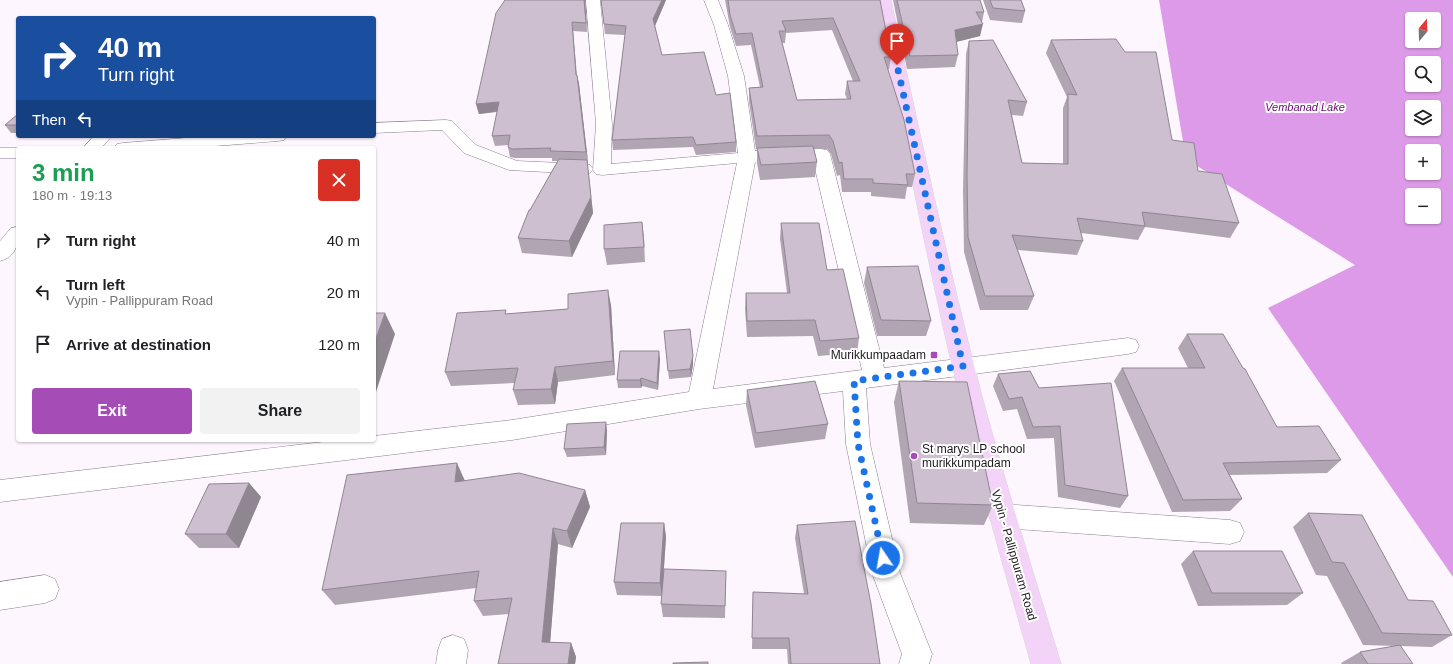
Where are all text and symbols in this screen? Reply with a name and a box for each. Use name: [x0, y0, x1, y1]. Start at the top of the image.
north arrow: [1405, 12, 1441, 48]
map controls: [1405, 12, 1441, 224]
pin: [880, 24, 914, 65]
icon: arrive: [886, 30, 908, 52]
icon: right: [32, 32, 84, 84]
text: 40 m: [98, 32, 162, 63]
button: search: [1405, 56, 1441, 92]
text: Turn right: [98, 65, 174, 85]
button: layers: [1405, 100, 1441, 136]
water label: Vembanad Lake: [1265, 101, 1345, 113]
icon: left: [74, 108, 96, 130]
text: Then: [32, 111, 66, 128]
button: +: [1405, 144, 1441, 180]
text: 3 min: [32, 159, 95, 186]
button: close: [318, 159, 360, 201]
text: 180 m · 19:13: [32, 188, 112, 203]
button: −: [1405, 188, 1441, 224]
icon: right: [32, 229, 54, 251]
text: Turn right: [66, 232, 136, 249]
text: 40 m: [327, 232, 360, 249]
text: Turn left: [66, 276, 125, 293]
icon: left: [32, 281, 54, 303]
text: 20 m: [327, 284, 360, 301]
text: Vypin - Pallippuram Road: [66, 293, 213, 308]
icon: arrive: [32, 333, 54, 355]
text: Arrive at destination: [66, 336, 211, 353]
text: 120 m: [318, 336, 360, 353]
place label: Murikkumpaadam: [831, 348, 926, 362]
marker: Murikkumpaadam: [929, 350, 939, 360]
button: Exit: [32, 388, 192, 434]
button: Share: [200, 388, 360, 434]
place label: St marys LP school murikkumpadam: [922, 442, 1025, 470]
marker: St marys LP school murikkumpadam: [909, 451, 919, 461]
street label: Vypin - Pallippuram Road: [989, 488, 1039, 622]
position arrow: [862, 537, 904, 579]

